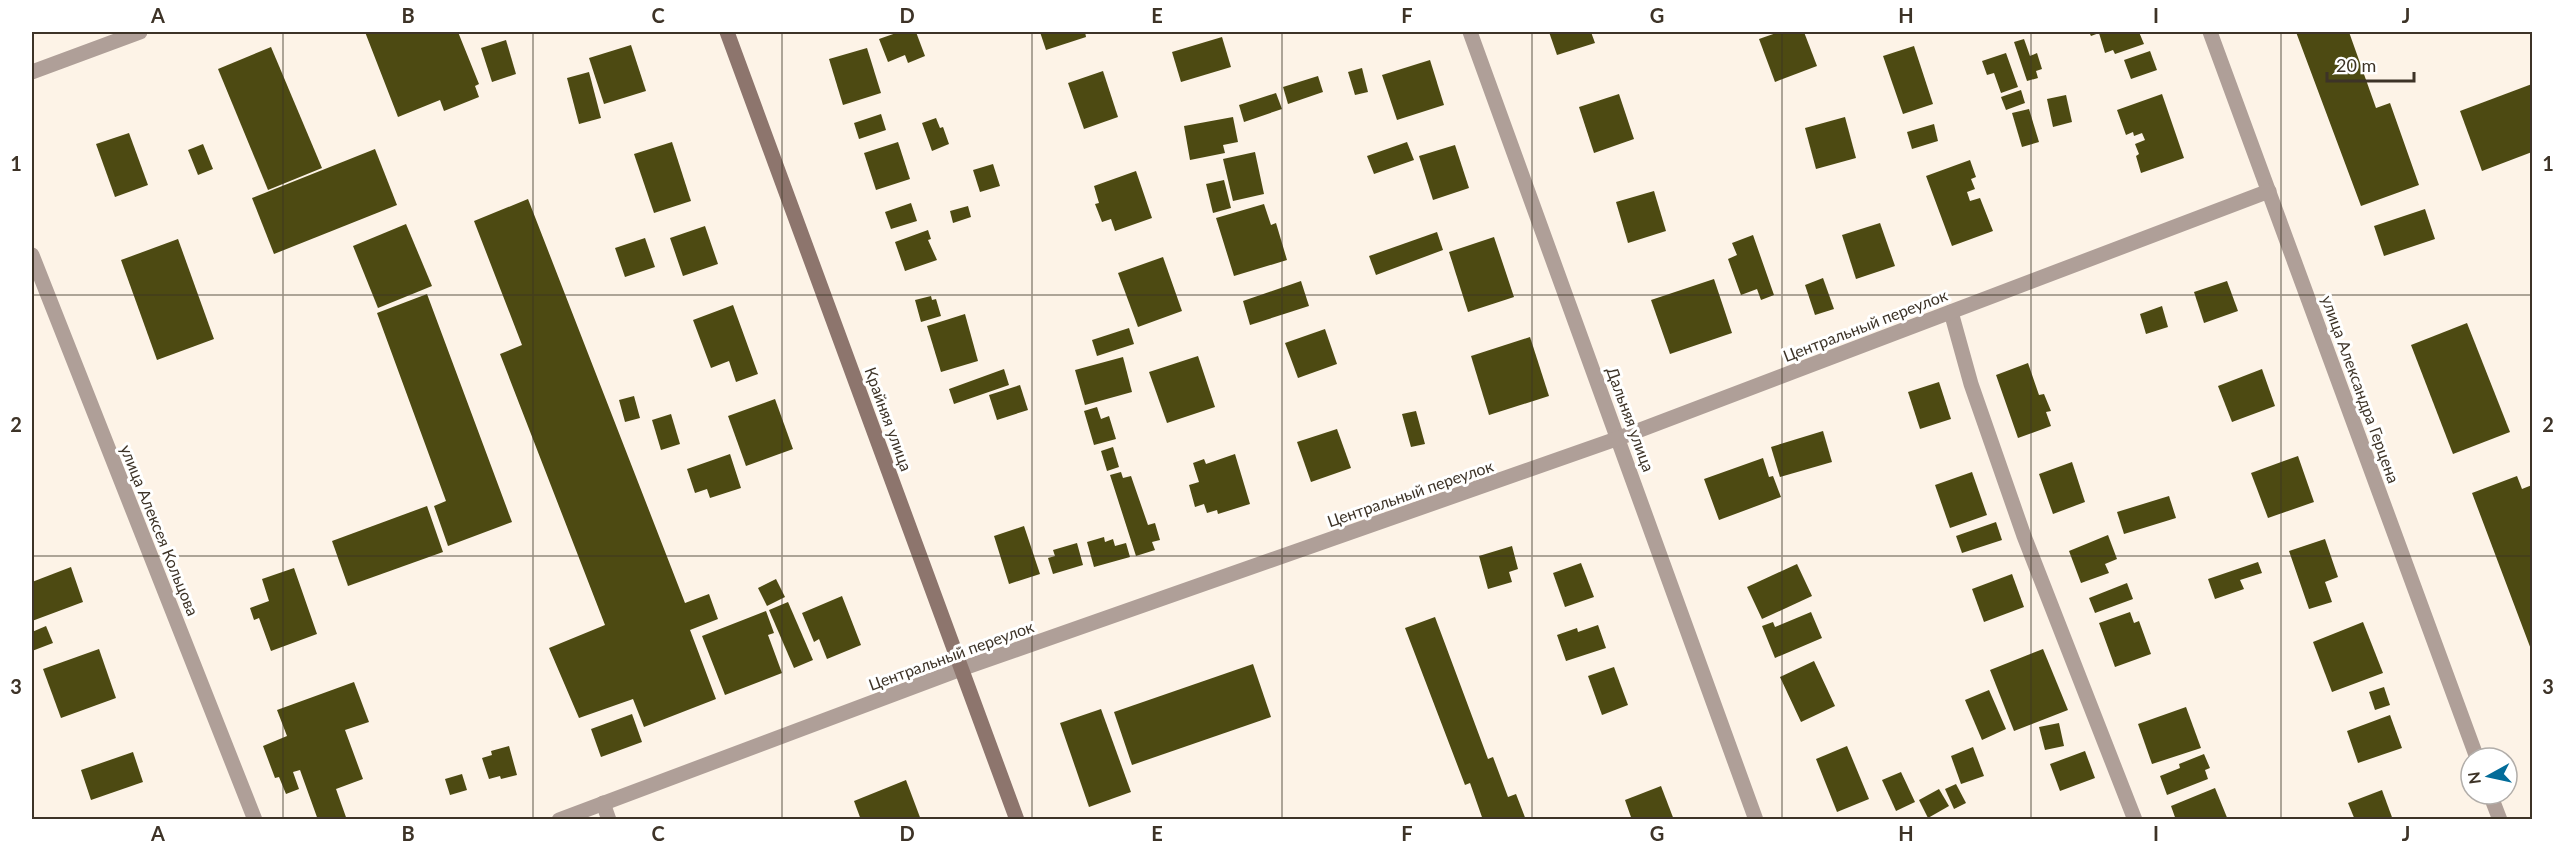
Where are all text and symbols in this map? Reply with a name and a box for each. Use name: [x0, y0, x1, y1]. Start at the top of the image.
text: A: [150, 3, 165, 27]
text: B: [401, 3, 415, 27]
text: C: [651, 3, 665, 27]
text: D: [899, 3, 915, 27]
text: E: [1151, 3, 1163, 27]
text: F: [1401, 3, 1413, 27]
text: G: [1650, 3, 1664, 27]
text: H: [1898, 3, 1914, 27]
text: I: [2153, 3, 2159, 27]
text: J: [2402, 3, 2410, 27]
scale bar: [2327, 45, 2414, 83]
text: 20 m: [2336, 54, 2376, 76]
text: 1: [10, 151, 22, 175]
text: 1: [2542, 151, 2554, 175]
street label: Центральный переулок: [1780, 285, 1950, 365]
street label: улица Александра Герцена: [2318, 293, 2404, 485]
street label: Крайняя улица: [861, 364, 917, 474]
street label: Дальняя улица: [1603, 364, 1659, 474]
text: 2: [10, 412, 22, 436]
text: 2: [2542, 412, 2554, 436]
street label: улица Алексея Кольцова: [117, 442, 203, 618]
street label: Центральный переулок: [1325, 455, 1496, 530]
street label: Центральный переулок: [866, 616, 1037, 694]
text: 3: [10, 674, 22, 698]
text: 3: [2542, 674, 2554, 698]
north arrow: [2459, 746, 2519, 806]
text: N: [2463, 771, 2484, 786]
text: A: [150, 821, 165, 845]
text: B: [401, 821, 415, 845]
text: C: [651, 821, 665, 845]
text: D: [899, 821, 915, 845]
text: E: [1151, 821, 1163, 845]
text: F: [1401, 821, 1413, 845]
text: G: [1650, 821, 1664, 845]
text: H: [1898, 821, 1914, 845]
text: I: [2153, 821, 2159, 845]
text: J: [2402, 821, 2410, 845]

